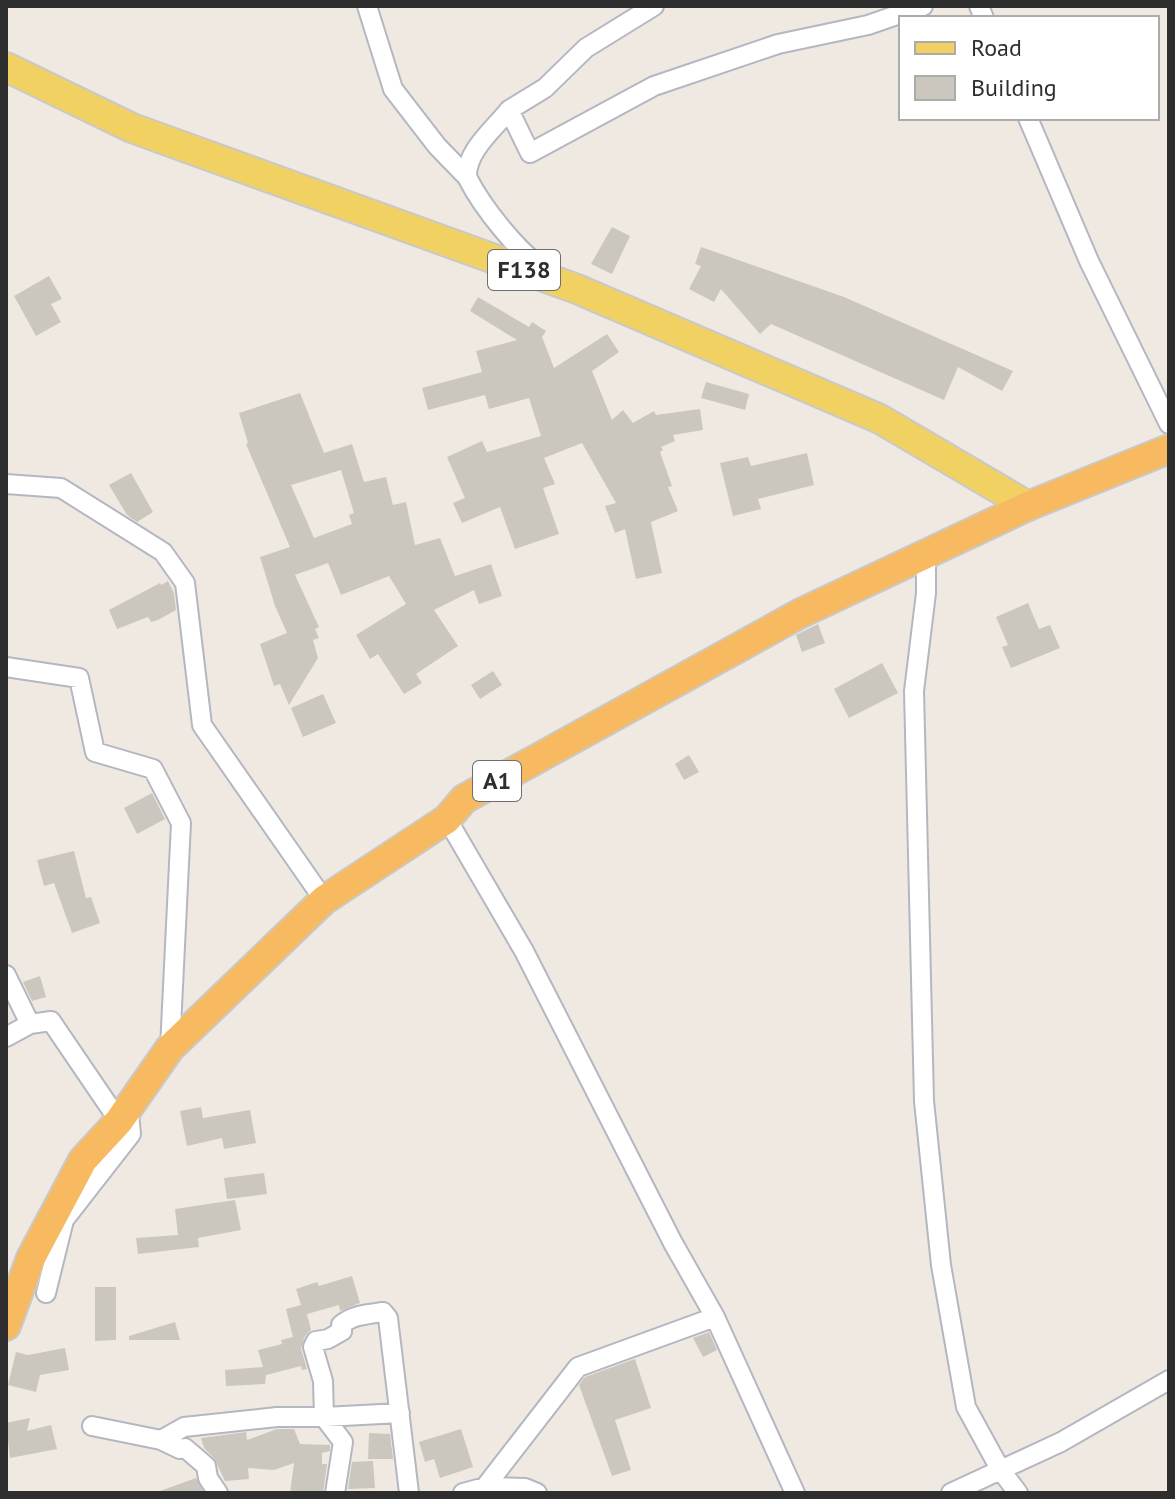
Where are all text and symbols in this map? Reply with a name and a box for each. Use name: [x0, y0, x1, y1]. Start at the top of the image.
legend: [899, 16, 1159, 120]
text: Road: [971, 32, 1022, 63]
text: Building: [971, 72, 1057, 103]
road number: F138: [488, 250, 560, 290]
road number: A1: [473, 761, 521, 801]

